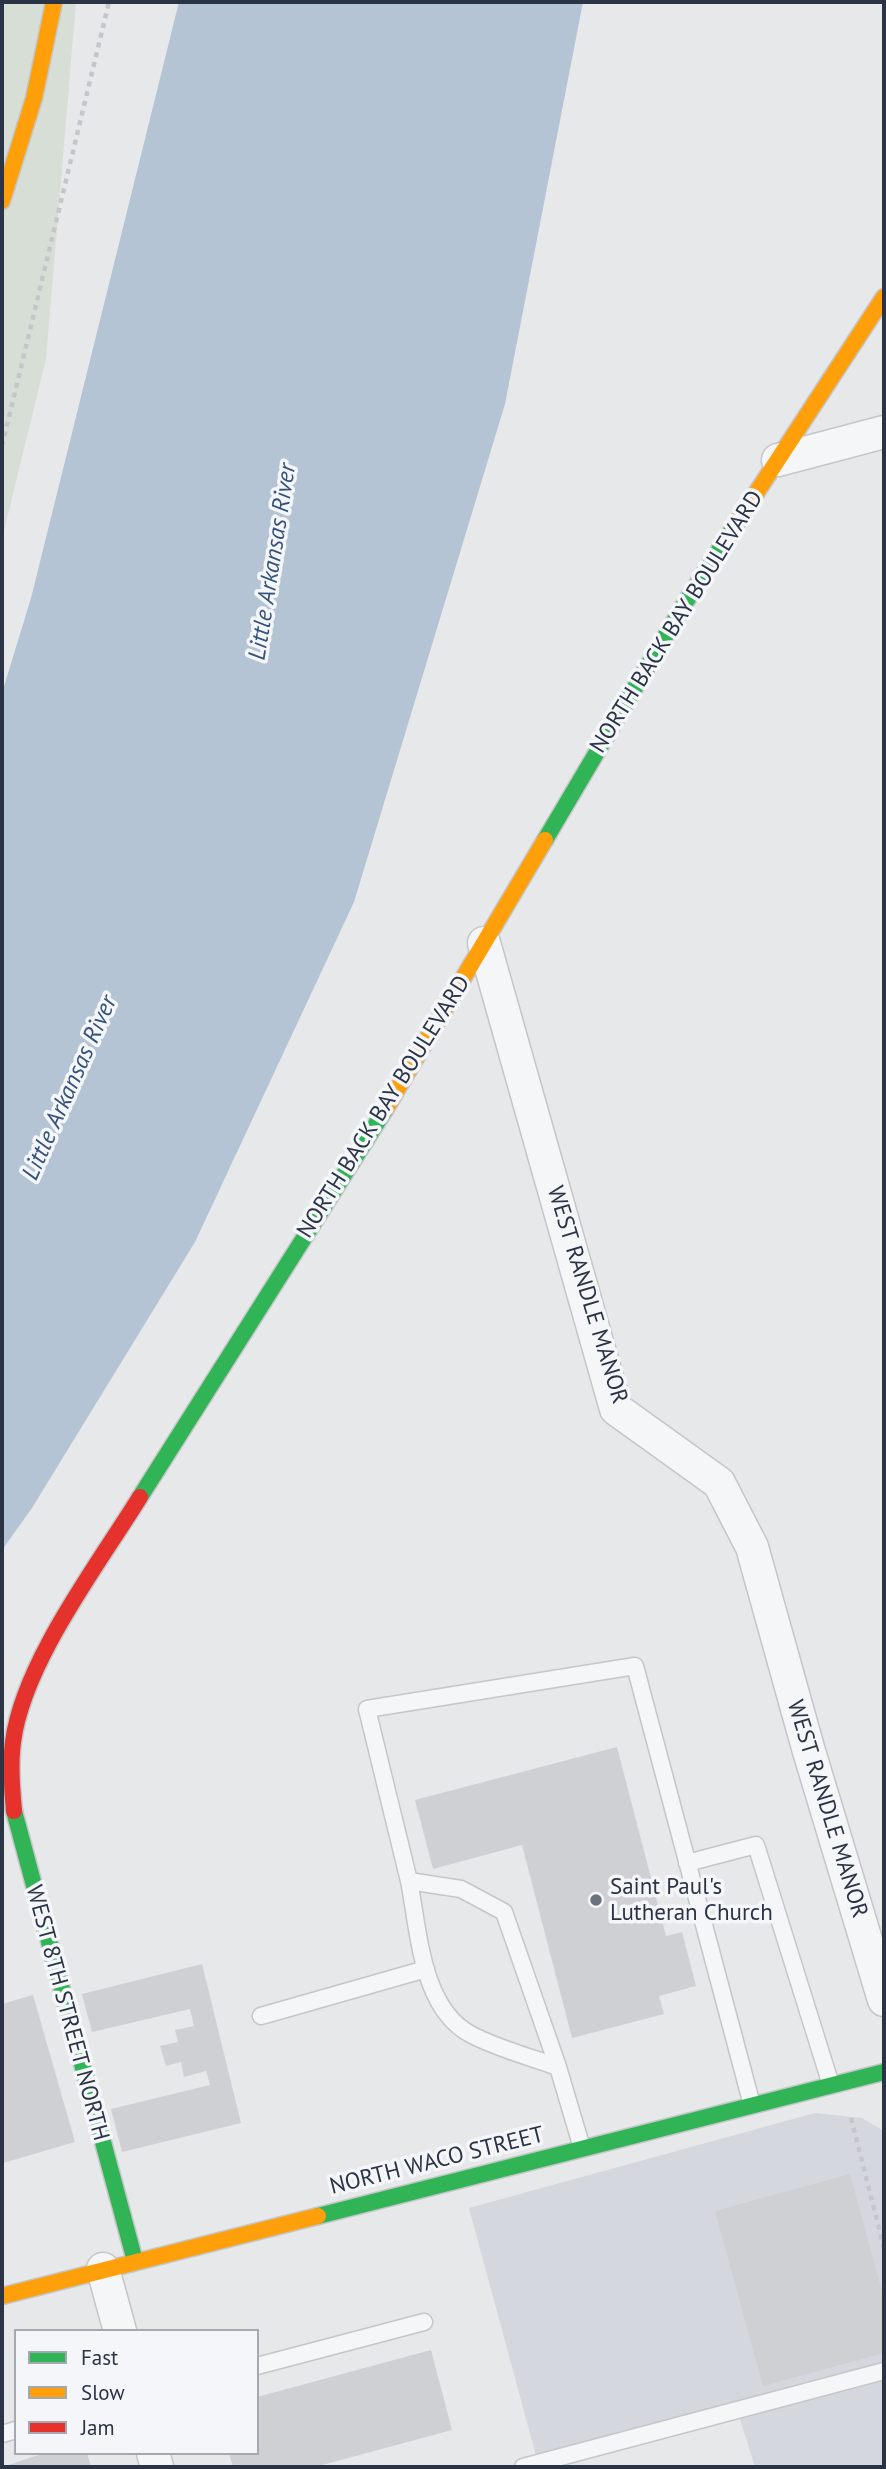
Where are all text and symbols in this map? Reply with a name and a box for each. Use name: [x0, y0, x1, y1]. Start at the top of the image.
water label: Little Arkansas River: [243, 462, 303, 662]
street label: NORTH BACK BAY BOULEVARD: [585, 486, 769, 758]
street label: NORTH BACK BAY BOULEVARD: [292, 971, 476, 1243]
water label: Little Arkansas River: [16, 991, 124, 1185]
street label: WEST RANDLE MANOR: [541, 1183, 633, 1407]
street label: WEST RANDLE MANOR: [781, 1697, 873, 1921]
place label: Saint Paul's Lutheran Church: [610, 1873, 773, 1927]
street label: WEST 8TH STREET NORTH: [20, 1882, 114, 2144]
marker: Saint Paul's Lutheran Church: [588, 1892, 604, 1908]
street label: NORTH WACO STREET: [327, 2121, 547, 2201]
legend: [14, 2329, 259, 2455]
text: Fast: [81, 2344, 118, 2371]
text: Slow: [81, 2379, 125, 2406]
text: Jam: [81, 2414, 115, 2441]

